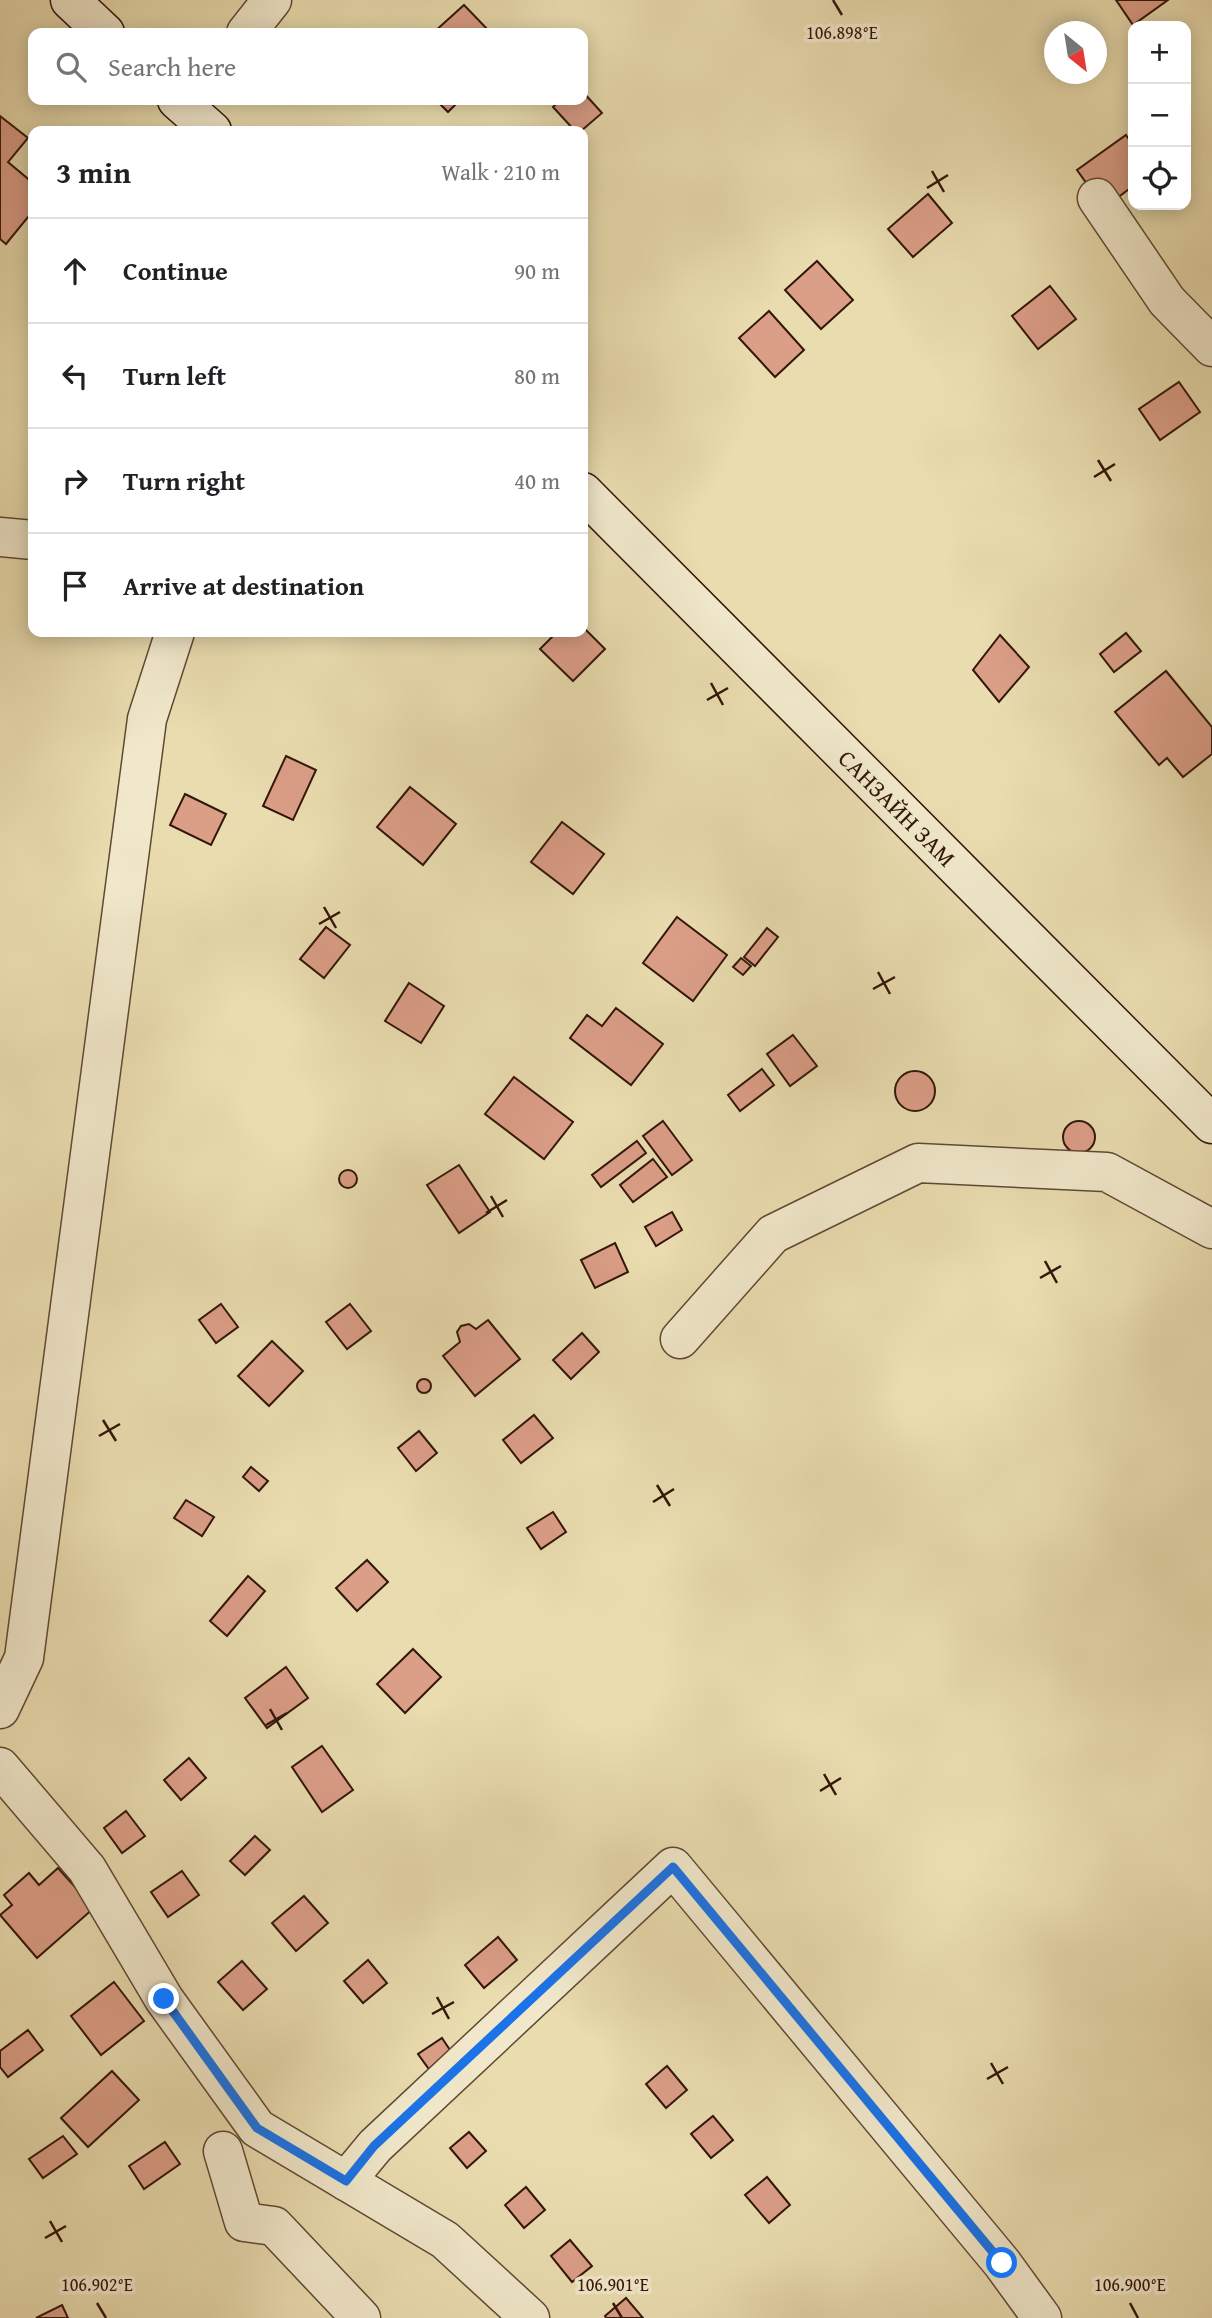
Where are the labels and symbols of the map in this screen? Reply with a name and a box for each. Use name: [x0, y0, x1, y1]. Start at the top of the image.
text: 106.898°E: [806, 19, 878, 46]
north arrow: [1044, 21, 1107, 84]
street label: САНЗАЙН ЗАМ: [830, 741, 964, 875]
route end: [148, 1983, 179, 2014]
route start: [986, 2247, 1017, 2278]
text: 106.902°E: [61, 2271, 133, 2298]
text: 106.901°E: [577, 2271, 649, 2298]
text: 106.900°E: [1094, 2271, 1166, 2298]

